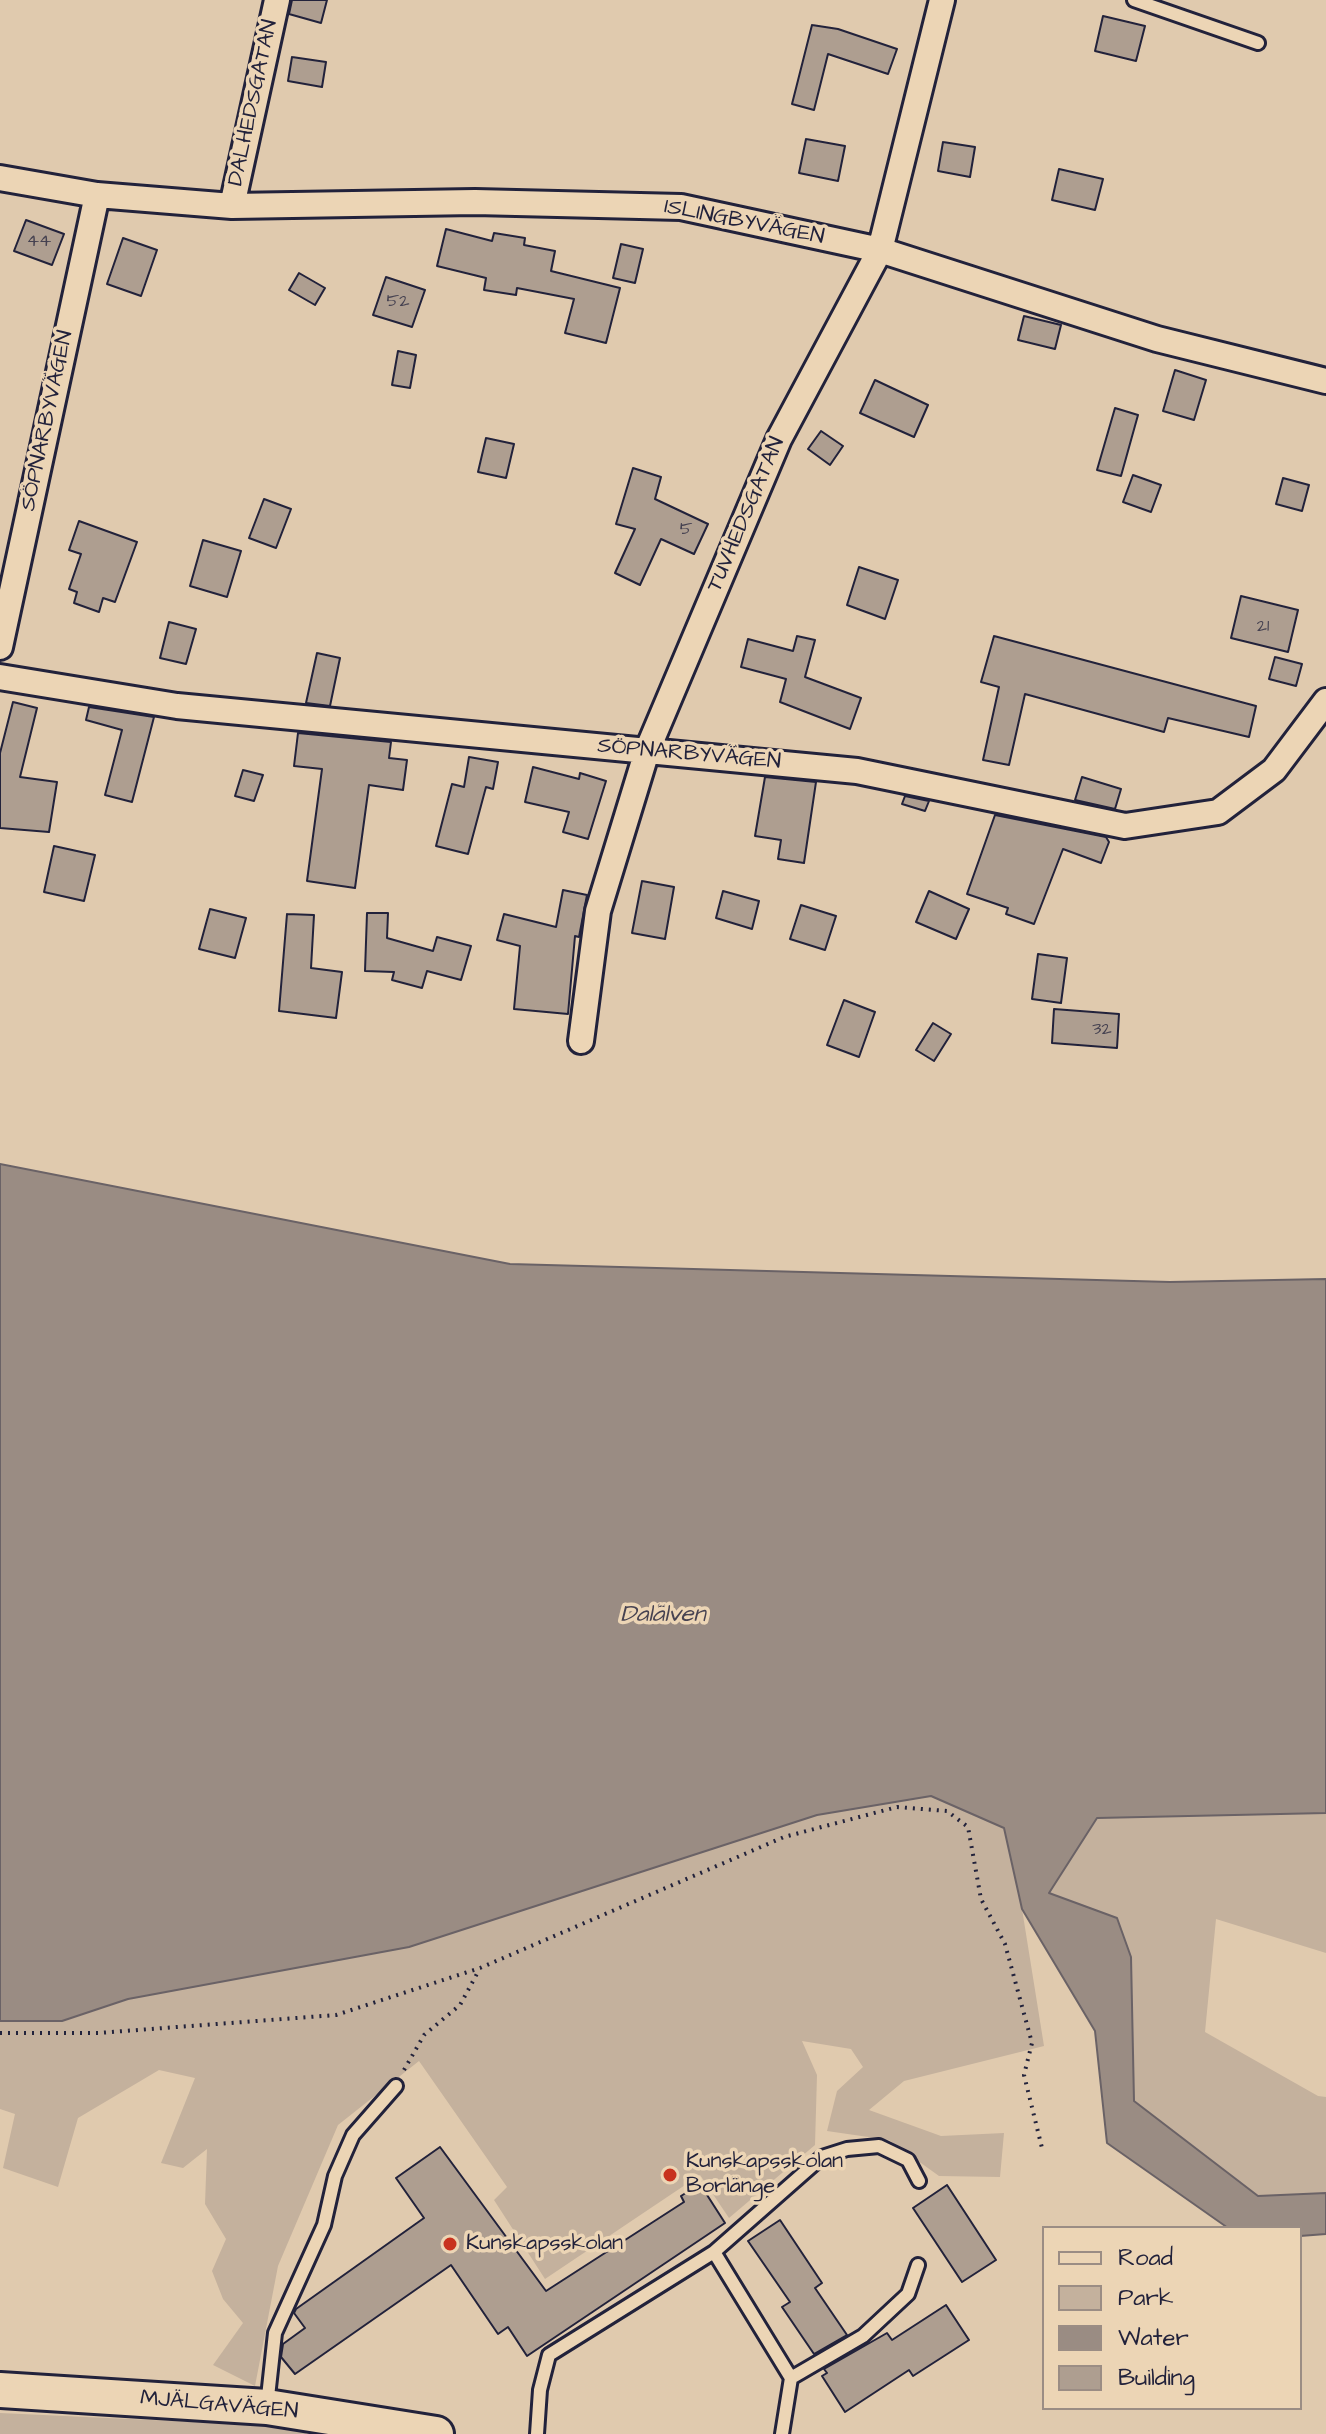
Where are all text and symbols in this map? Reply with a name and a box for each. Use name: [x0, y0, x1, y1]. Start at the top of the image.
street label: DALHEDSGATAN: [223, 17, 285, 189]
street label: ISLINGBYVÄGEN: [662, 195, 826, 251]
house number: 44: [27, 231, 51, 253]
house number: 52: [386, 291, 410, 313]
street label: SÖPNARBYVÄGEN: [16, 328, 80, 514]
street label: TUVHEDSGATAN: [703, 434, 791, 596]
house number: 5: [680, 519, 692, 541]
house number: 21: [1257, 616, 1269, 638]
street label: SÖPNARBYVÄGEN: [596, 734, 782, 776]
house number: 32: [1092, 1019, 1112, 1041]
water label: Dalälven: [621, 1602, 705, 1630]
place label: Kunskapsskolan Borlänge: [686, 2149, 843, 2200]
marker: Kunskapsskolan Borlänge: [661, 2166, 679, 2184]
legend: [1042, 2226, 1302, 2410]
place label: Kunskapsskolan: [466, 2231, 623, 2257]
marker: Kunskapsskolan: [441, 2235, 459, 2253]
text: Road: [1118, 2241, 1173, 2275]
text: Park: [1118, 2281, 1174, 2315]
text: Water: [1118, 2321, 1189, 2355]
text: Building: [1118, 2361, 1195, 2395]
street label: MJÄLGAVÄGEN: [139, 2386, 299, 2426]

